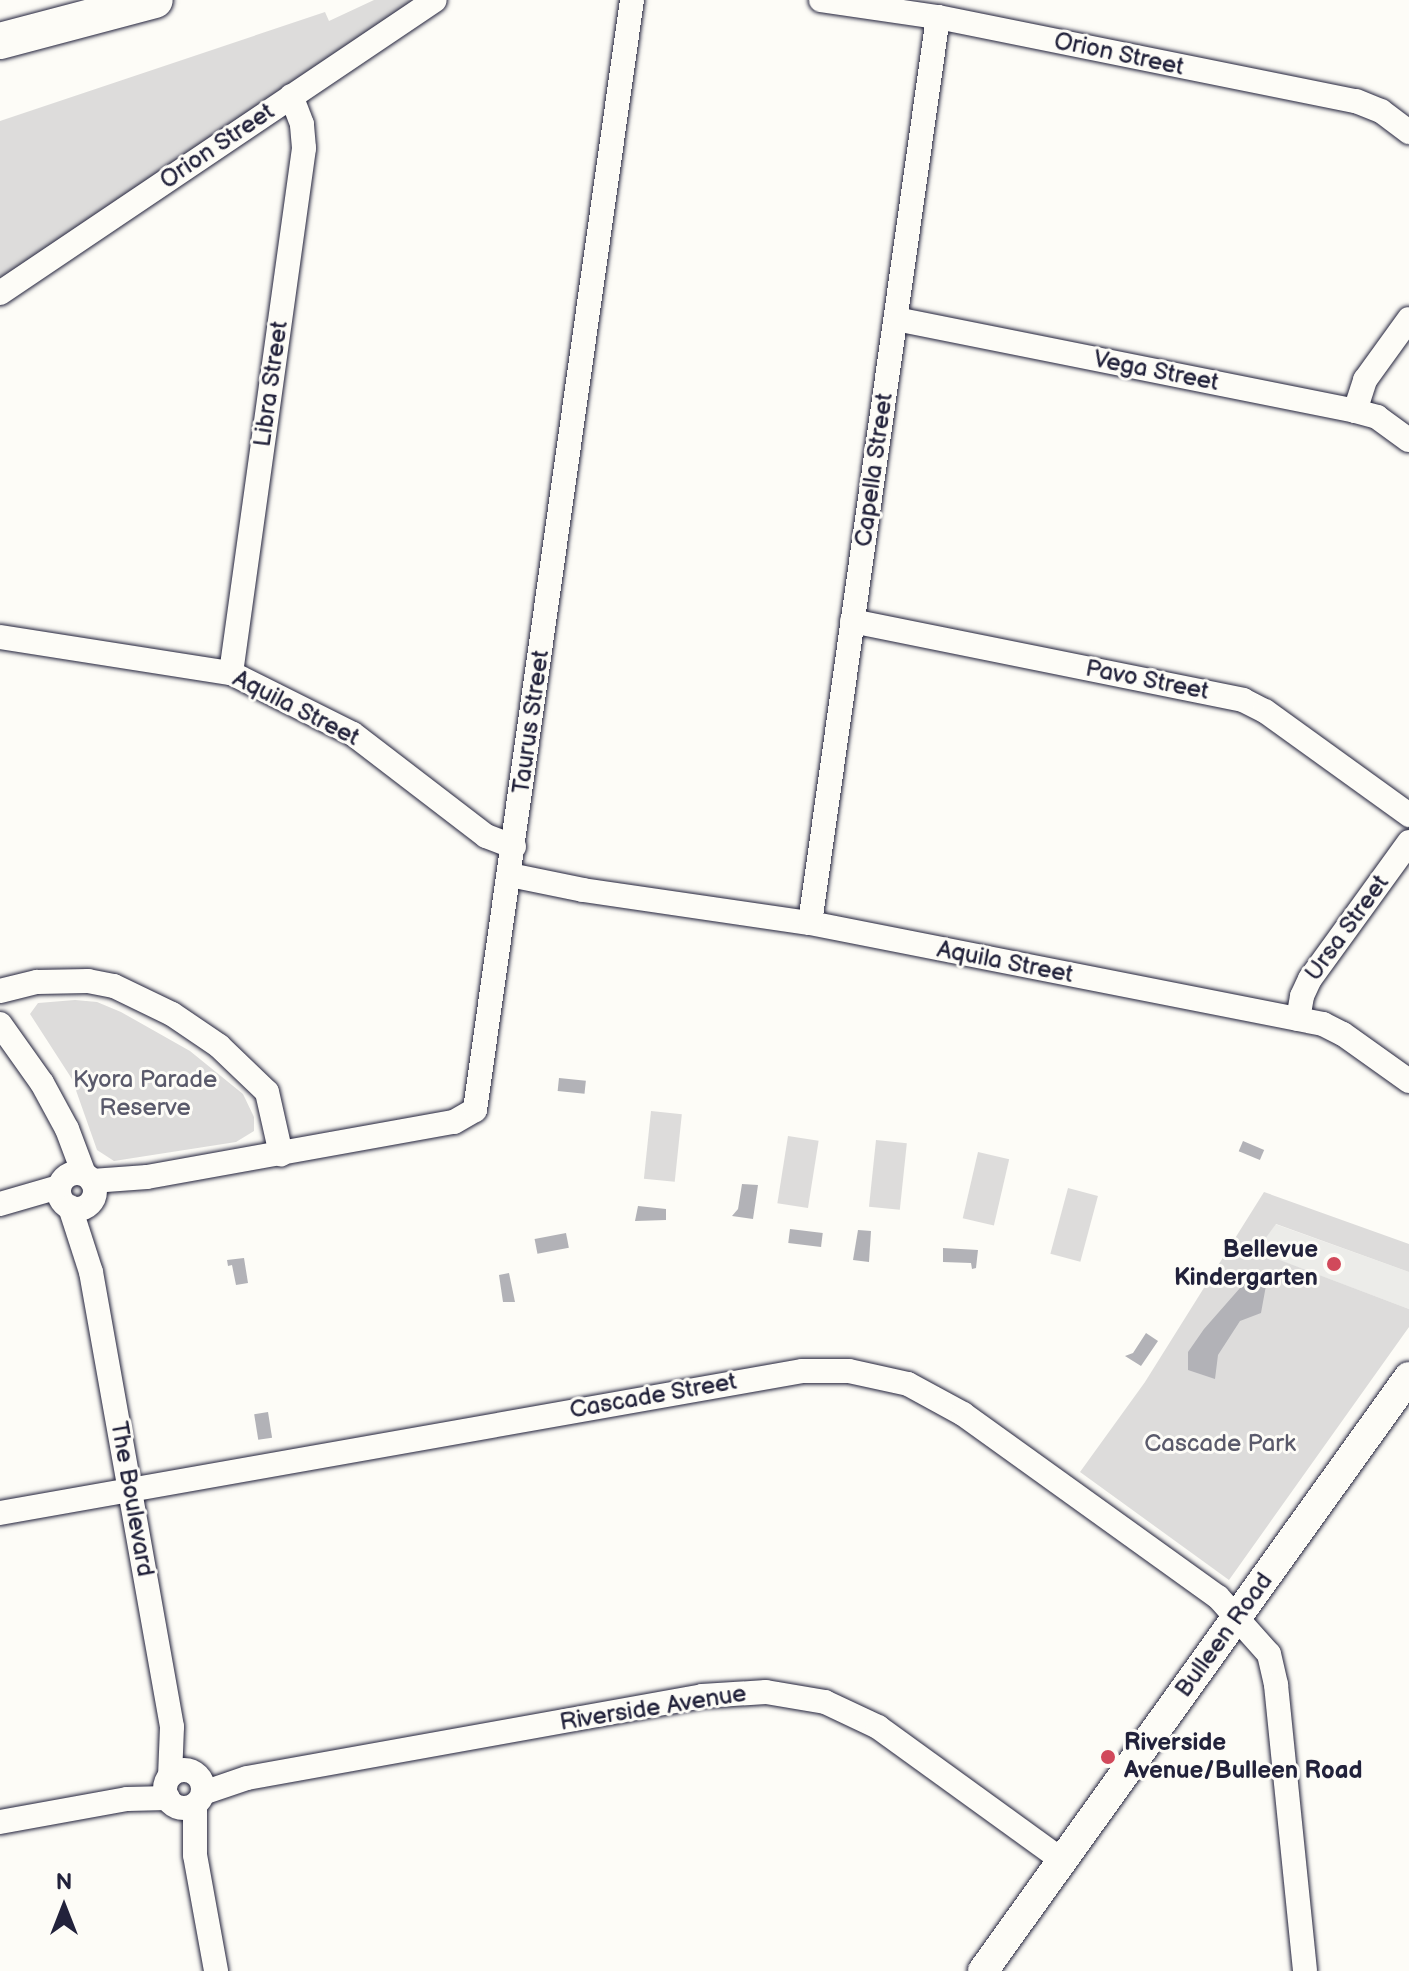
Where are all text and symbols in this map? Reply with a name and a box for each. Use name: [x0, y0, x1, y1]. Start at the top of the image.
street label: Orion Street: [1051, 26, 1187, 82]
street label: Orion Street: [154, 97, 280, 195]
street label: Libra Street: [248, 319, 294, 449]
street label: Vega Street: [1091, 345, 1221, 397]
street label: Capella Street: [849, 391, 899, 549]
street label: Taurus Street: [507, 648, 555, 796]
street label: Pavo Street: [1083, 654, 1211, 706]
street label: Aquila Street: [228, 664, 364, 752]
street label: Ursa Street: [1299, 869, 1395, 987]
street label: Aquila Street: [934, 935, 1076, 989]
park label: Kyora Parade Reserve: [73, 1066, 217, 1122]
place label: Bellevue Kindergarten: [1174, 1236, 1318, 1292]
marker: Bellevue Kindergarten: [1325, 1255, 1343, 1273]
street label: Cascade Street: [567, 1367, 739, 1425]
street label: The Boulevard: [104, 1419, 160, 1579]
park label: Cascade Park: [1144, 1430, 1296, 1458]
street label: Bulleen Road: [1169, 1567, 1279, 1703]
street label: Riverside Avenue: [558, 1679, 748, 1737]
place label: Riverside Avenue/Bulleen Road: [1124, 1729, 1363, 1785]
marker: Riverside Avenue/Bulleen Road: [1099, 1748, 1117, 1766]
north arrow: [24, 1867, 104, 1947]
text: N: [56, 1869, 72, 1896]

